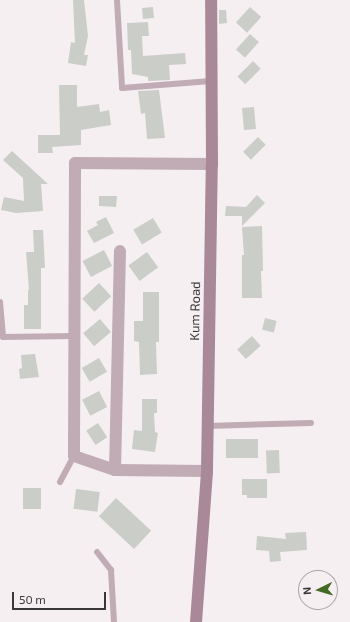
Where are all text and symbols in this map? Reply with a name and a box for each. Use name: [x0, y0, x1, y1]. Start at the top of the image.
street label: Kum Road: [187, 281, 203, 341]
north arrow: [298, 570, 338, 610]
scale bar: [14, 584, 108, 610]
text: N: [300, 586, 313, 596]
text: 50 m: [19, 592, 46, 606]

